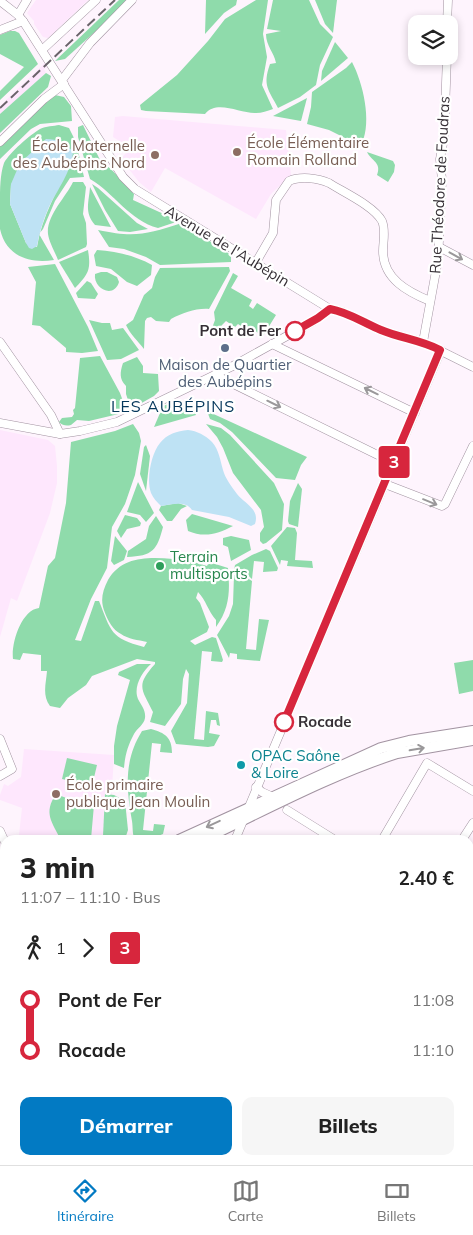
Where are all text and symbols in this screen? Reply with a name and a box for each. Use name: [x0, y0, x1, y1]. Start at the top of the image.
map controls: [408, 15, 458, 65]
button: layers: [408, 15, 458, 65]
street label: Rue Théodore de Foudras: [425, 96, 454, 274]
place label: École Élémentaire Romain Rolland: [247, 133, 369, 169]
place label: École Maternelle des Aubépins Nord: [13, 136, 145, 172]
marker: École Élémentaire Romain Rolland: [231, 146, 243, 158]
marker: École Maternelle des Aubépins Nord: [149, 149, 161, 161]
street label: Avenue de l'Aubépin: [161, 201, 293, 290]
one-way arrow: [448, 252, 463, 261]
place label: Pont de Fer: [200, 321, 281, 340]
marker: Pont de Fer: [285, 321, 305, 341]
marker: Maison de Quartier des Aubépins: [219, 342, 231, 354]
place label: Maison de Quartier des Aubépins: [159, 355, 292, 391]
one-way arrow: [364, 386, 379, 396]
district label: LES AUBÉPINS: [111, 396, 235, 416]
one-way arrow: [266, 400, 281, 410]
line badge: 3: [378, 446, 410, 478]
text: 3: [389, 450, 399, 473]
one-way arrow: [422, 497, 437, 507]
place label: Terrain multisports: [170, 547, 248, 583]
marker: Terrain multisports: [154, 560, 166, 572]
marker: Rocade: [274, 712, 294, 732]
place label: Rocade: [298, 712, 352, 731]
one-way arrow: [408, 744, 424, 754]
place label: OPAC Saône & Loire: [251, 746, 340, 782]
marker: OPAC Saône & Loire: [235, 759, 247, 771]
place label: École primaire publique Jean Moulin: [66, 775, 210, 811]
marker: École primaire publique Jean Moulin: [50, 788, 62, 800]
one-way arrow: [206, 820, 221, 830]
text: 3 min: [20, 850, 95, 885]
text: 2.40 €: [398, 866, 454, 890]
text: 11:07 – 11:10 · Bus: [20, 887, 161, 907]
icon: walk: [20, 934, 48, 962]
icon: forward: [74, 934, 102, 962]
text: 3: [120, 936, 130, 959]
text: 1: [56, 938, 66, 958]
text: Pont de Fer: [58, 988, 161, 1012]
text: 11:08: [412, 990, 454, 1010]
text: Rocade: [58, 1038, 126, 1062]
text: 11:10: [412, 1040, 454, 1060]
button: Démarrer: [20, 1097, 232, 1155]
button: Billets: [242, 1097, 454, 1155]
tab: Itinéraire: [57, 1177, 114, 1225]
tab: Carte: [228, 1177, 263, 1225]
tab: Billets: [377, 1177, 416, 1225]

